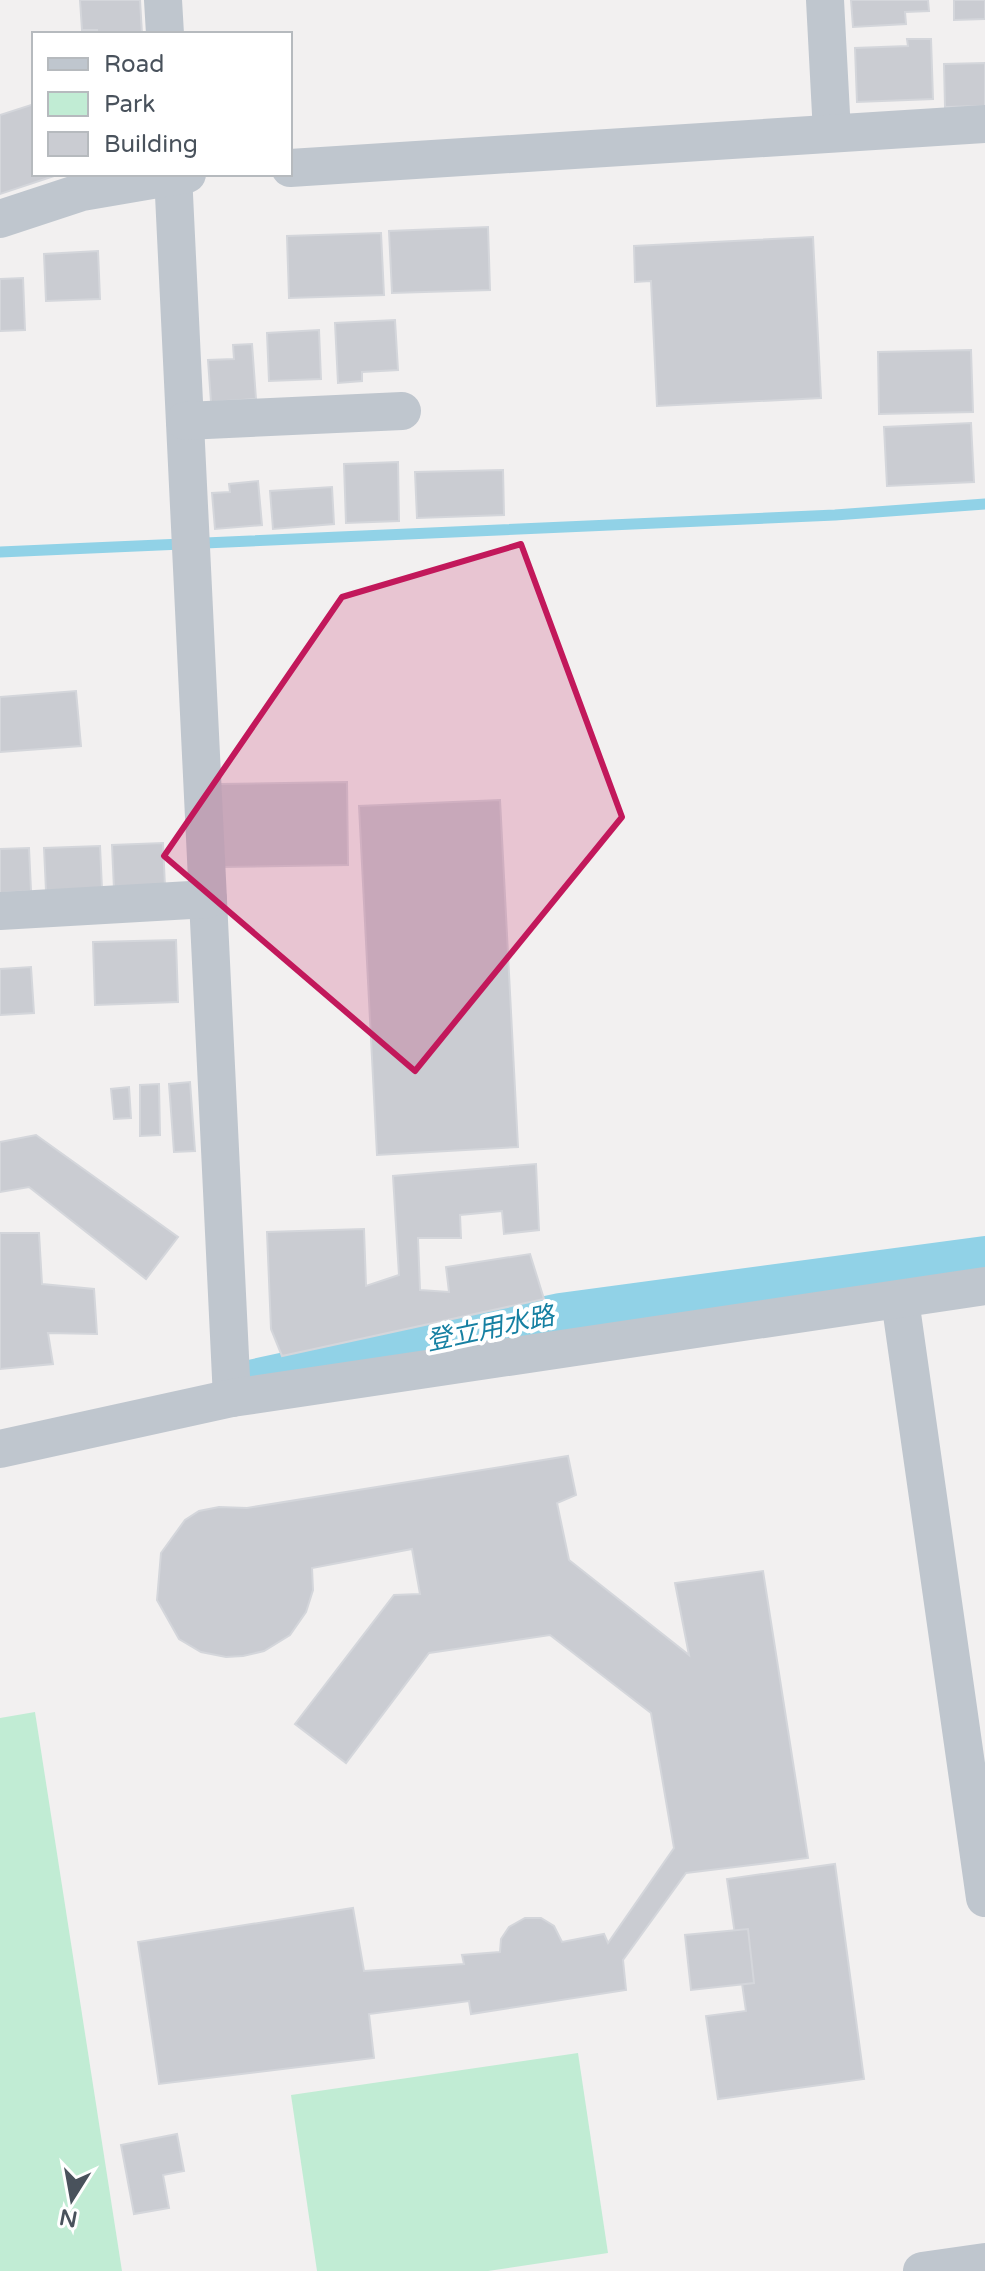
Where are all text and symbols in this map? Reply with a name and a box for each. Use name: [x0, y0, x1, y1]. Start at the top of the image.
legend: [32, 32, 292, 176]
text: Road: [104, 50, 164, 79]
text: Park: [104, 90, 155, 119]
text: Building: [104, 130, 198, 159]
water label: 登立用水路: [423, 1299, 559, 1357]
north arrow: [32, 2159, 112, 2239]
text: N: [57, 2203, 80, 2232]

